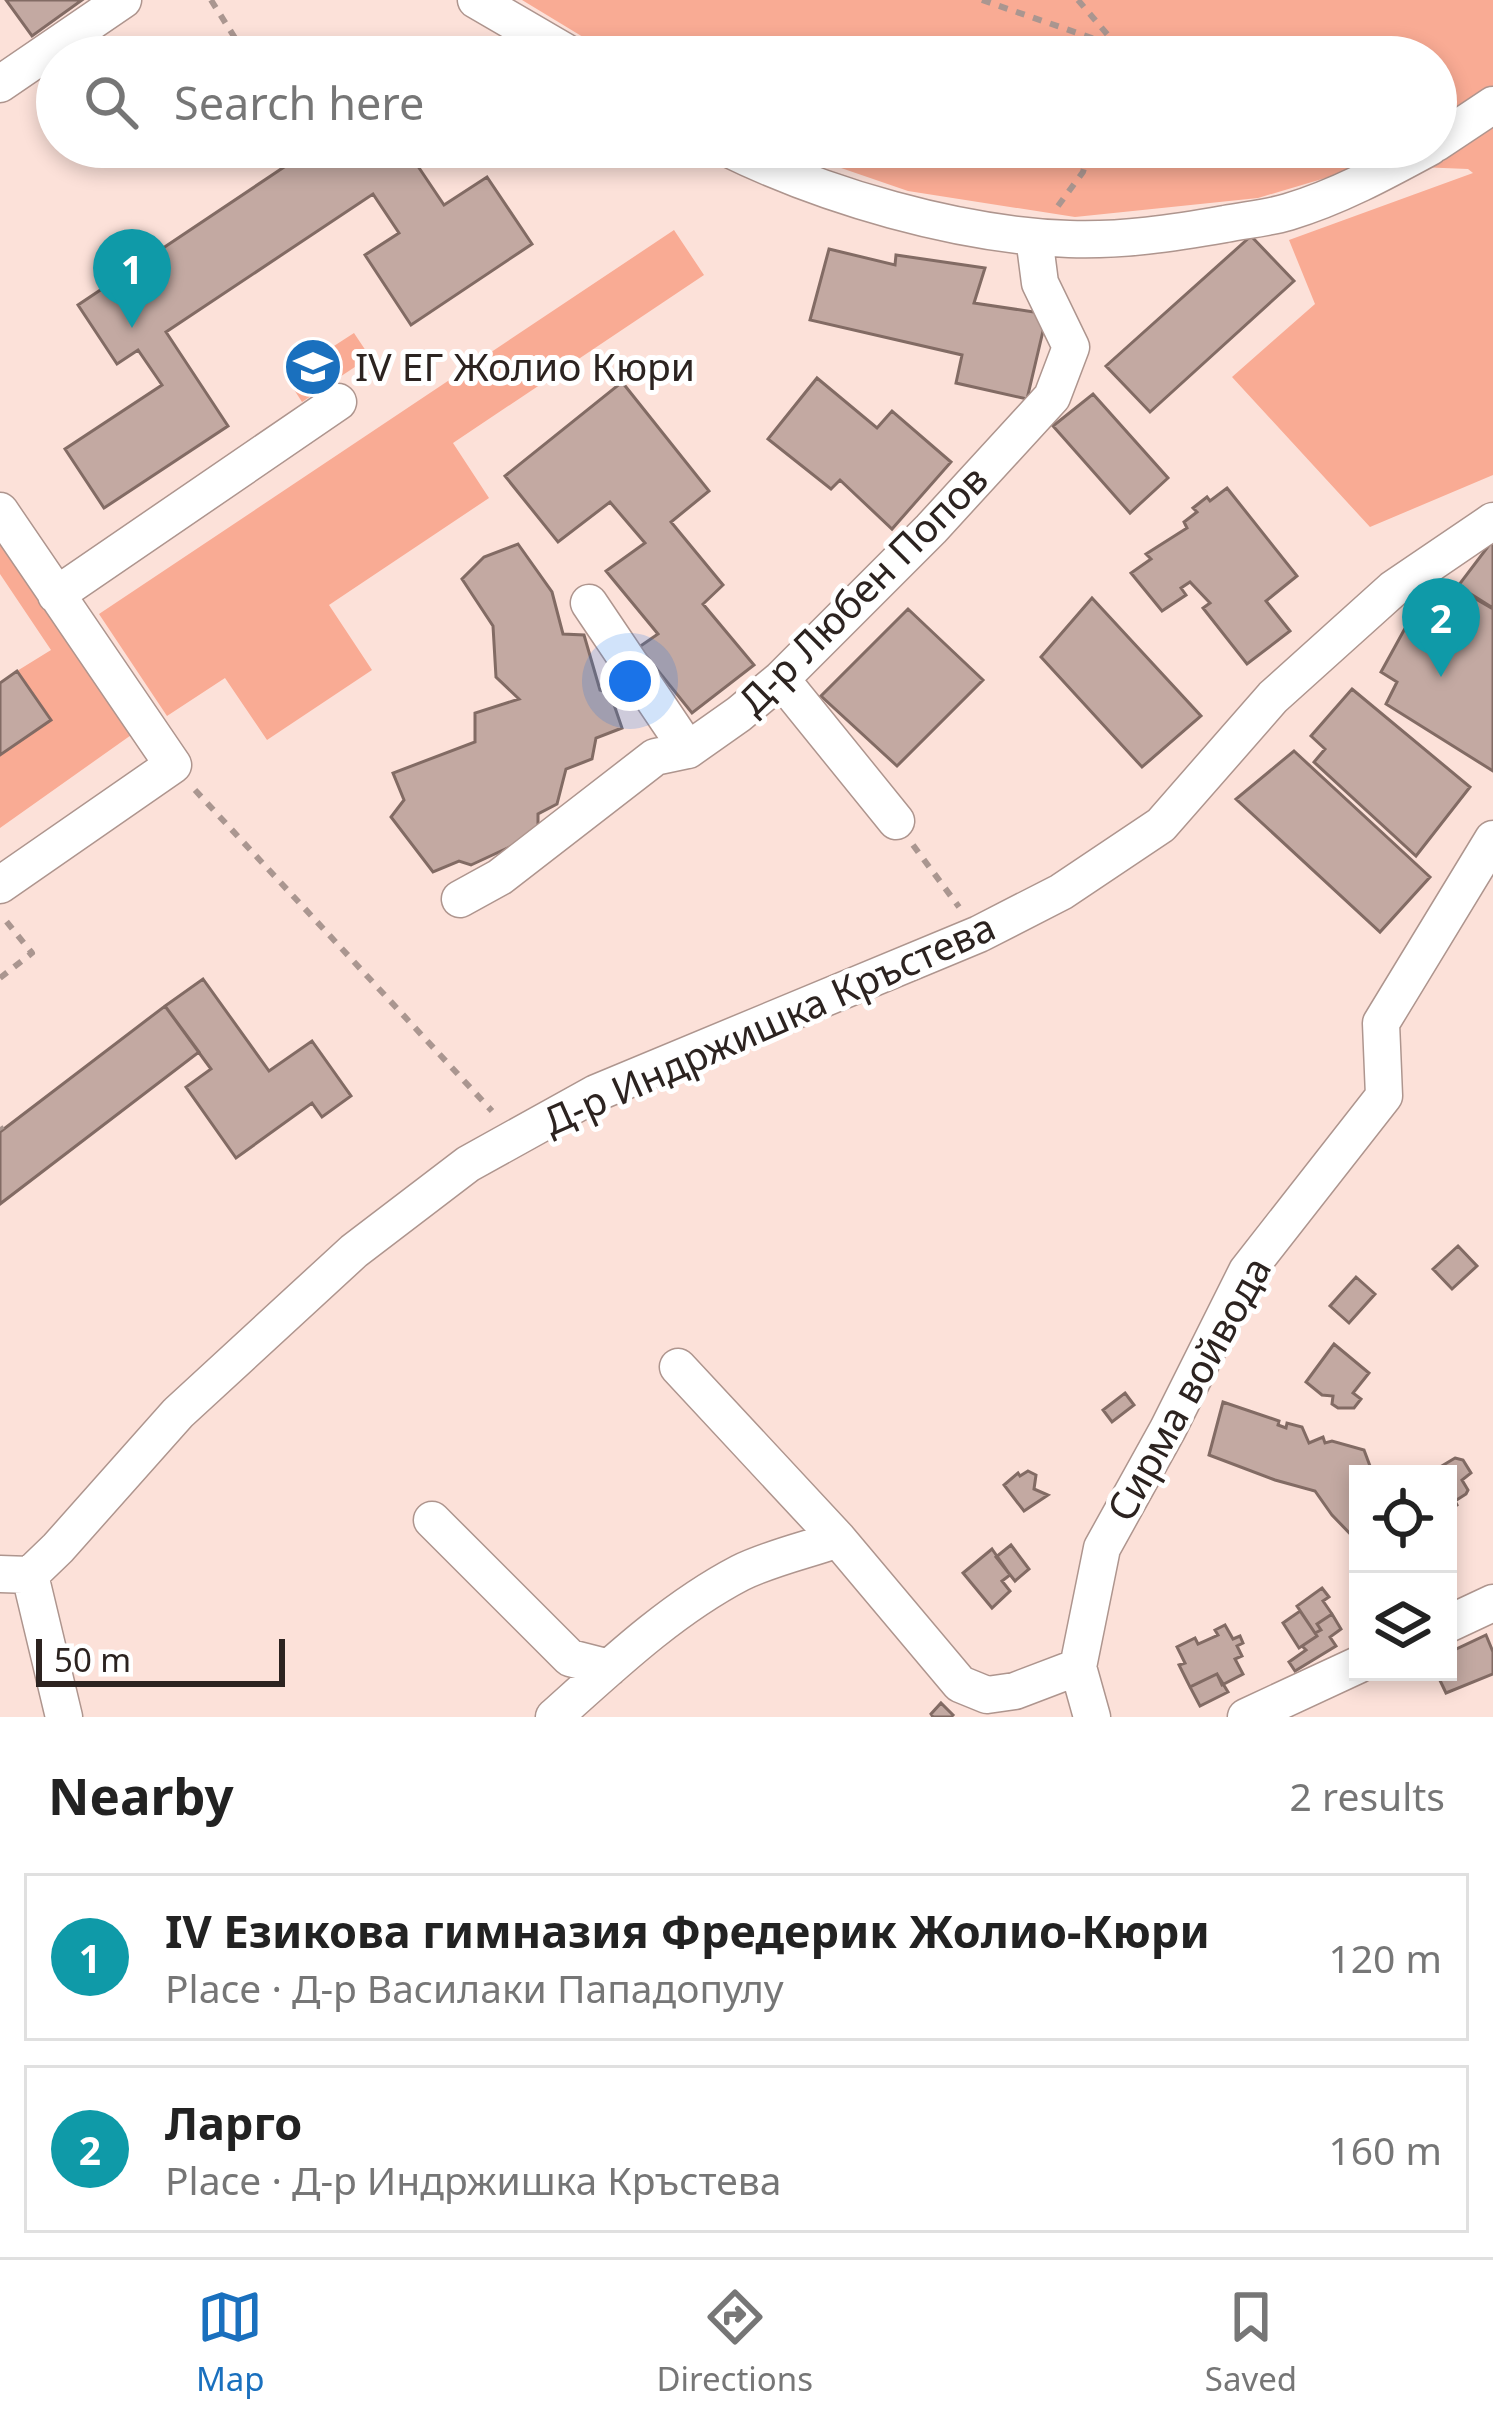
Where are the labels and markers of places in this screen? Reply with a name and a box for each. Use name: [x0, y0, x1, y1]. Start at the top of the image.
pin: 1: [93, 229, 171, 328]
school or university icon: IV ЕГ Жолио Кюри: [282, 336, 344, 398]
place label: IV ЕГ Жолио Кюри: [355, 339, 695, 392]
pin: 2: [1402, 578, 1480, 677]

